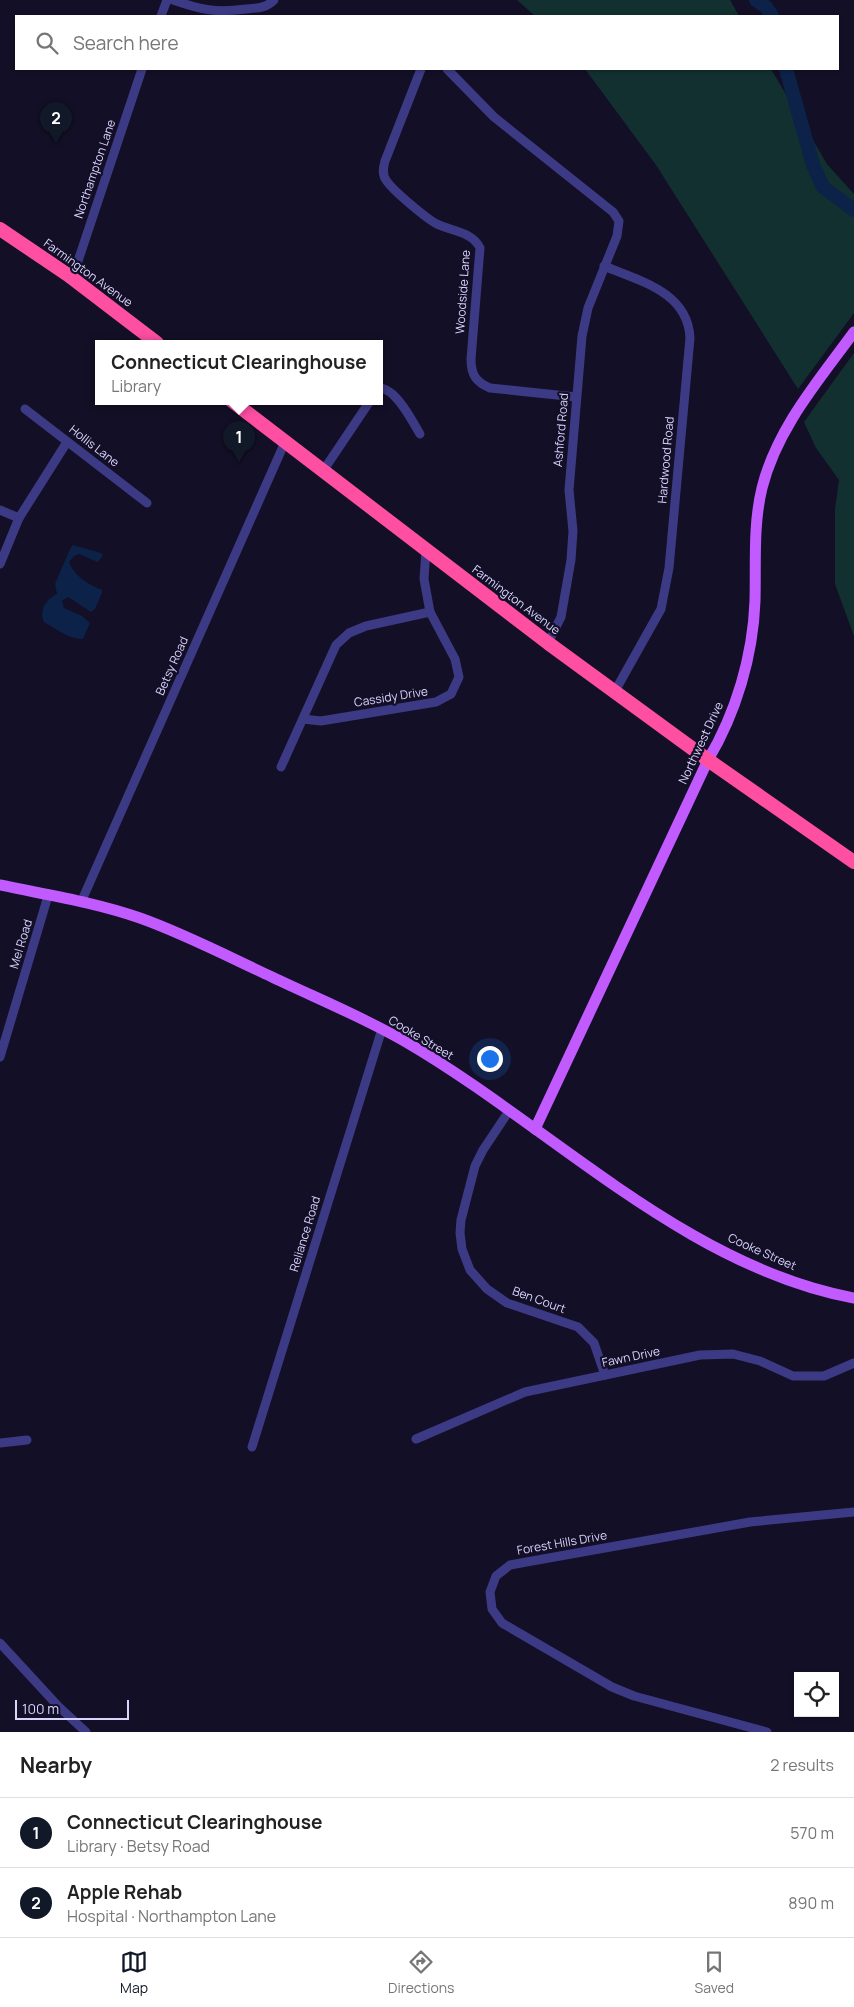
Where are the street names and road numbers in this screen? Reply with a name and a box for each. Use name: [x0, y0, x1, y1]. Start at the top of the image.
street label: Northampton Lane: [70, 117, 119, 221]
street label: Farmington Avenue: [40, 234, 136, 311]
street label: Woodside Lane: [451, 249, 474, 335]
street label: Ashford Road: [549, 392, 572, 468]
street label: Hardwood Road: [653, 416, 678, 504]
street label: Hollis Lane: [66, 421, 123, 471]
street label: Farmington Avenue: [469, 561, 564, 638]
street label: Betsy Road: [151, 634, 192, 698]
street label: Cassidy Drive: [353, 682, 429, 711]
street label: Northwest Drive: [674, 699, 727, 787]
street label: Mel Road: [5, 917, 36, 971]
street label: Cooke Street: [385, 1011, 457, 1064]
street label: Reliance Road: [285, 1194, 324, 1274]
street label: Cooke Street: [725, 1229, 799, 1274]
street label: Ben Court: [510, 1282, 568, 1317]
street label: Fawn Drive: [600, 1342, 662, 1371]
street label: Forest Hills Drive: [516, 1526, 608, 1559]

